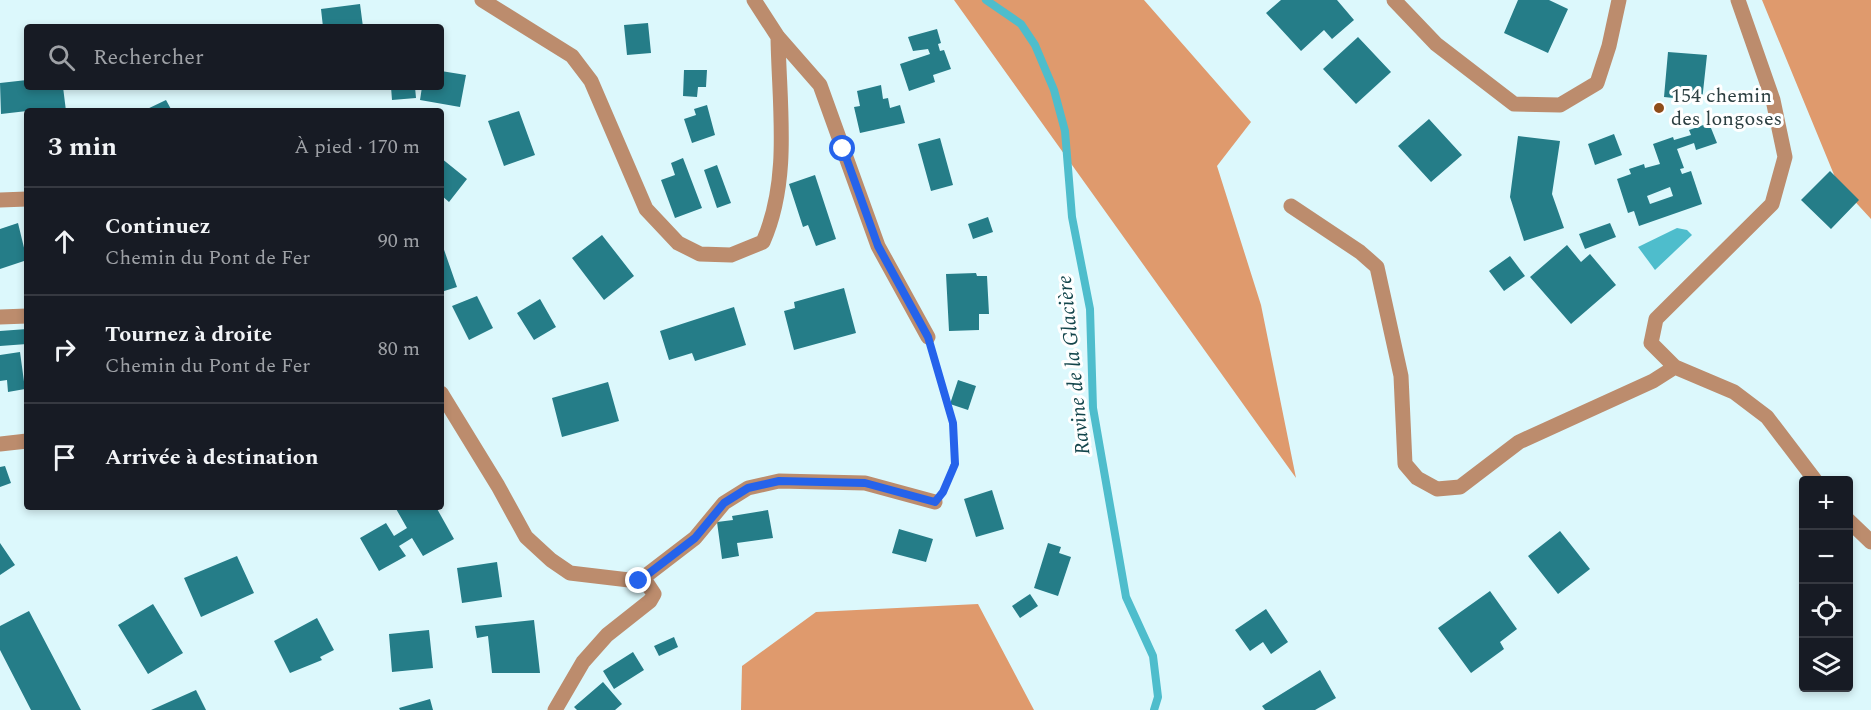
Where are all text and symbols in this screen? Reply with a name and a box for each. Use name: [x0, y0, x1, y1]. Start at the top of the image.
search box: [24, 24, 444, 90]
icon: search: [45, 41, 78, 74]
text: Rechercher: [93, 41, 204, 74]
place label: 154 chemin des longoses: [1671, 81, 1782, 134]
marker: 154 chemin des longoses: [1652, 101, 1666, 115]
text: 3 min: [48, 127, 117, 167]
text: À pied · 170 m: [294, 132, 420, 162]
route start: [829, 135, 855, 161]
text: Continuez: [105, 210, 211, 243]
icon: ahead: [48, 225, 81, 258]
text: 90 m: [378, 226, 420, 256]
text: Chemin du Pont de Fer: [105, 243, 310, 273]
water label: Ravine de la Glacière: [1049, 273, 1099, 457]
text: Tournez à droite: [105, 318, 272, 351]
icon: right: [48, 333, 81, 366]
text: 80 m: [378, 334, 420, 364]
text: Chemin du Pont de Fer: [105, 351, 310, 381]
icon: arrive: [48, 441, 81, 474]
text: Arrivée à destination: [105, 441, 319, 474]
map controls: [1799, 476, 1853, 692]
button: +: [1799, 476, 1853, 530]
button: −: [1799, 530, 1853, 584]
route end: [625, 567, 651, 593]
button: locate: [1799, 584, 1853, 638]
button: layers: [1799, 638, 1853, 692]

